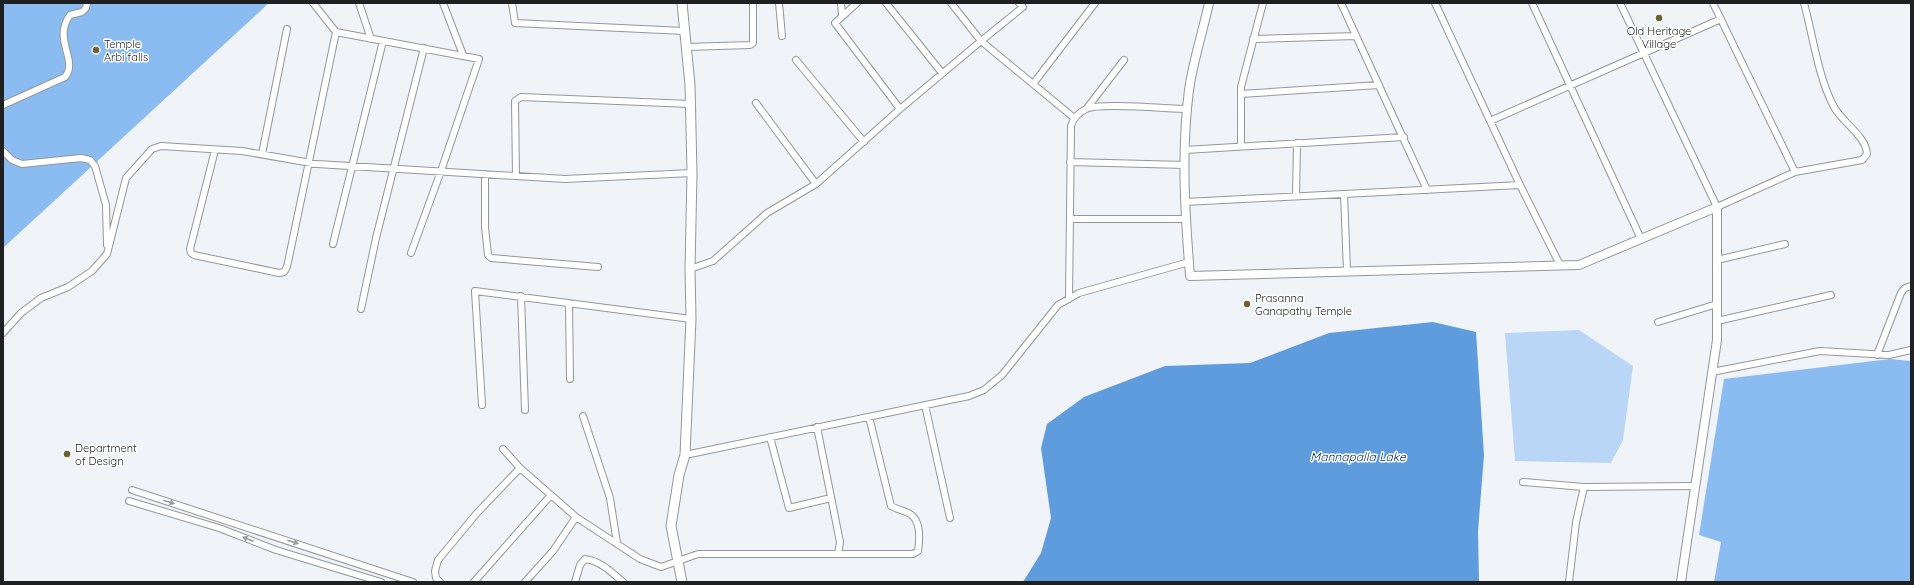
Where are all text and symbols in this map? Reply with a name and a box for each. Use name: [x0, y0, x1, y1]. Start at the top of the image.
marker: Old Heritage Village: [1654, 13, 1664, 23]
place label: Old Heritage Village: [1627, 24, 1691, 51]
place label: Temple Arbi falls: [104, 37, 148, 64]
marker: Temple Arbi falls: [91, 45, 101, 55]
place label: Prasanna Ganapathy Temple: [1255, 291, 1352, 318]
marker: Prasanna Ganapathy Temple: [1242, 299, 1252, 309]
place label: Department of Design: [75, 441, 137, 468]
marker: Department of Design: [62, 449, 72, 459]
water label: Mannapalla Lake: [1310, 449, 1407, 464]
one-way arrow: [164, 499, 176, 505]
one-way arrow: [241, 536, 253, 542]
one-way arrow: [287, 539, 299, 545]

